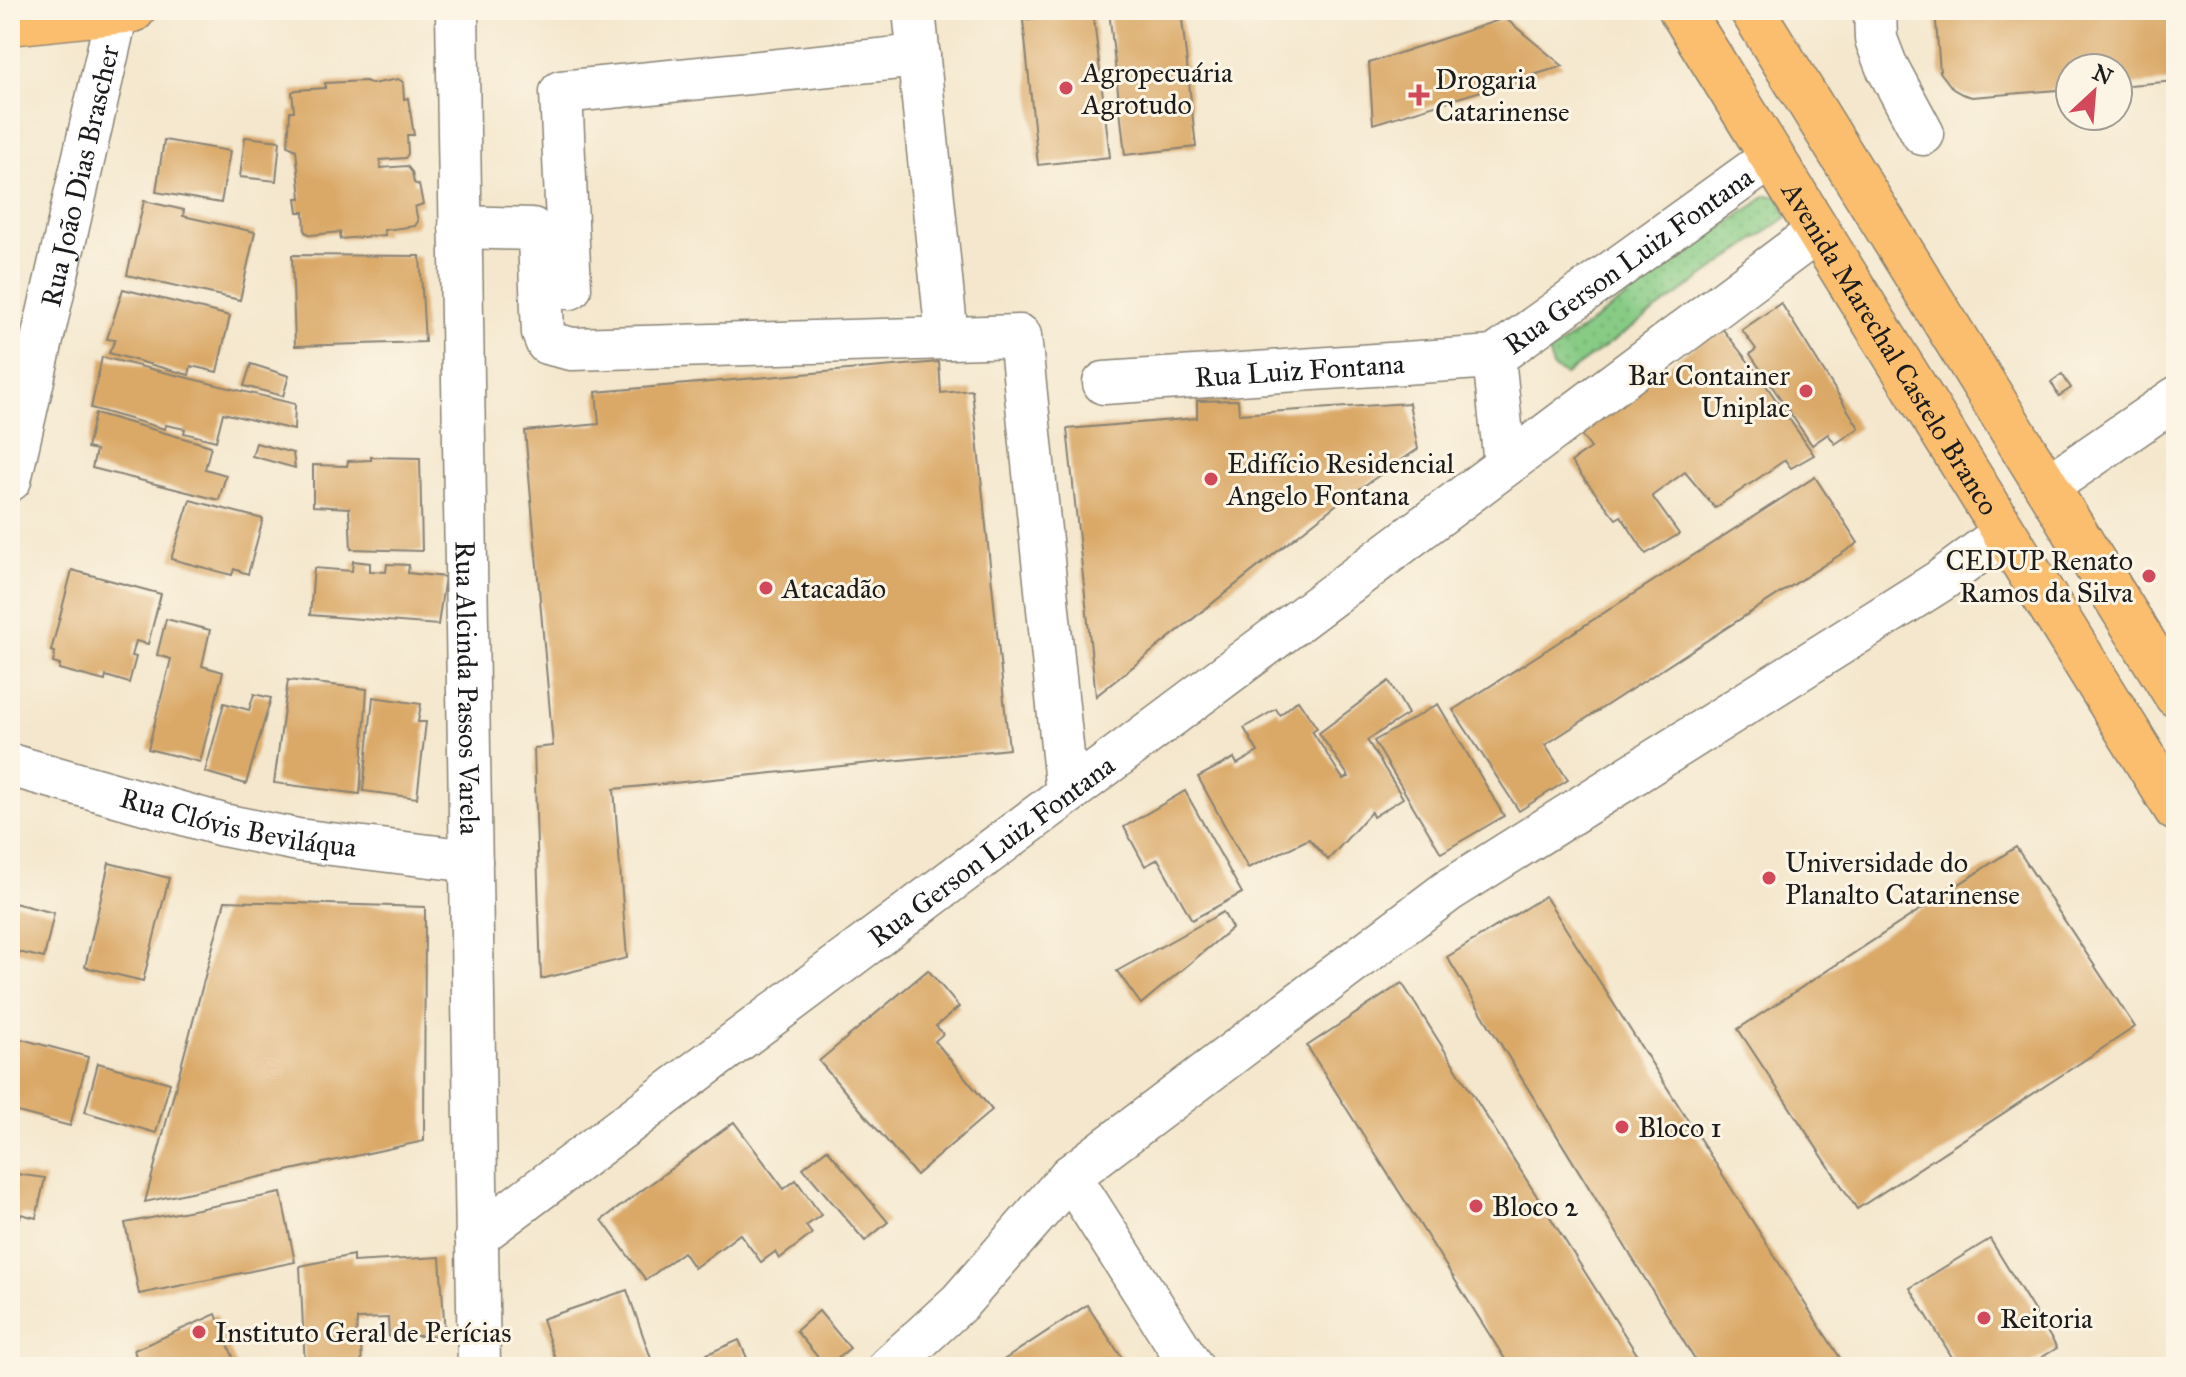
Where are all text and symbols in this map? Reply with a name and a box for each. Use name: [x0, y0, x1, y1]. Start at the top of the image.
street label: Rua João Dias Brascher: [33, 41, 127, 310]
north arrow: [2054, 52, 2134, 132]
place label: Agropecuária Agrotudo: [1081, 55, 1233, 122]
text: N: [2088, 58, 2117, 91]
place label: Drogaria Catarinense: [1435, 62, 1570, 129]
marker: Agropecuária Agrotudo: [1057, 79, 1075, 97]
marker: Drogaria Catarinense: [1410, 86, 1428, 104]
street label: Rua Gerson Luiz Fontana: [1497, 159, 1760, 362]
street label: Avenida Marechal Castelo Branco: [1774, 174, 2007, 521]
street label: Rua Luiz Fontana: [1193, 345, 1406, 394]
place label: Bar Container Uniplac: [1628, 358, 1790, 425]
marker: Bar Container Uniplac: [1797, 382, 1815, 400]
place label: Edifício Residencial Angelo Fontana: [1226, 446, 1455, 513]
marker: Edifício Residencial Angelo Fontana: [1202, 470, 1220, 488]
street label: Rua Alcinda Passos Varela: [448, 541, 488, 835]
place label: CEDUP Renato Ramos da Silva: [1945, 543, 2133, 610]
marker: CEDUP Renato Ramos da Silva: [2140, 567, 2158, 585]
place label: Atacadão: [781, 571, 886, 606]
marker: Atacadão: [757, 579, 775, 597]
street label: Rua Gerson Luiz Fontana: [861, 747, 1121, 954]
street label: Rua Clóvis Beviláqua: [116, 779, 359, 864]
place label: Universidade do Planalto Catarinense: [1785, 845, 2020, 912]
marker: Universidade do Planalto Catarinense: [1760, 869, 1778, 887]
place label: Bloco 1: [1638, 1110, 1722, 1145]
marker: Bloco 1: [1613, 1118, 1631, 1136]
place label: Bloco 2: [1492, 1189, 1578, 1224]
marker: Bloco 2: [1467, 1197, 1485, 1215]
place label: Reitoria: [2000, 1301, 2093, 1336]
marker: Reitoria: [1975, 1309, 1993, 1327]
place label: Instituto Geral de Perícias: [215, 1315, 511, 1350]
marker: Instituto Geral de Perícias: [190, 1323, 208, 1341]

